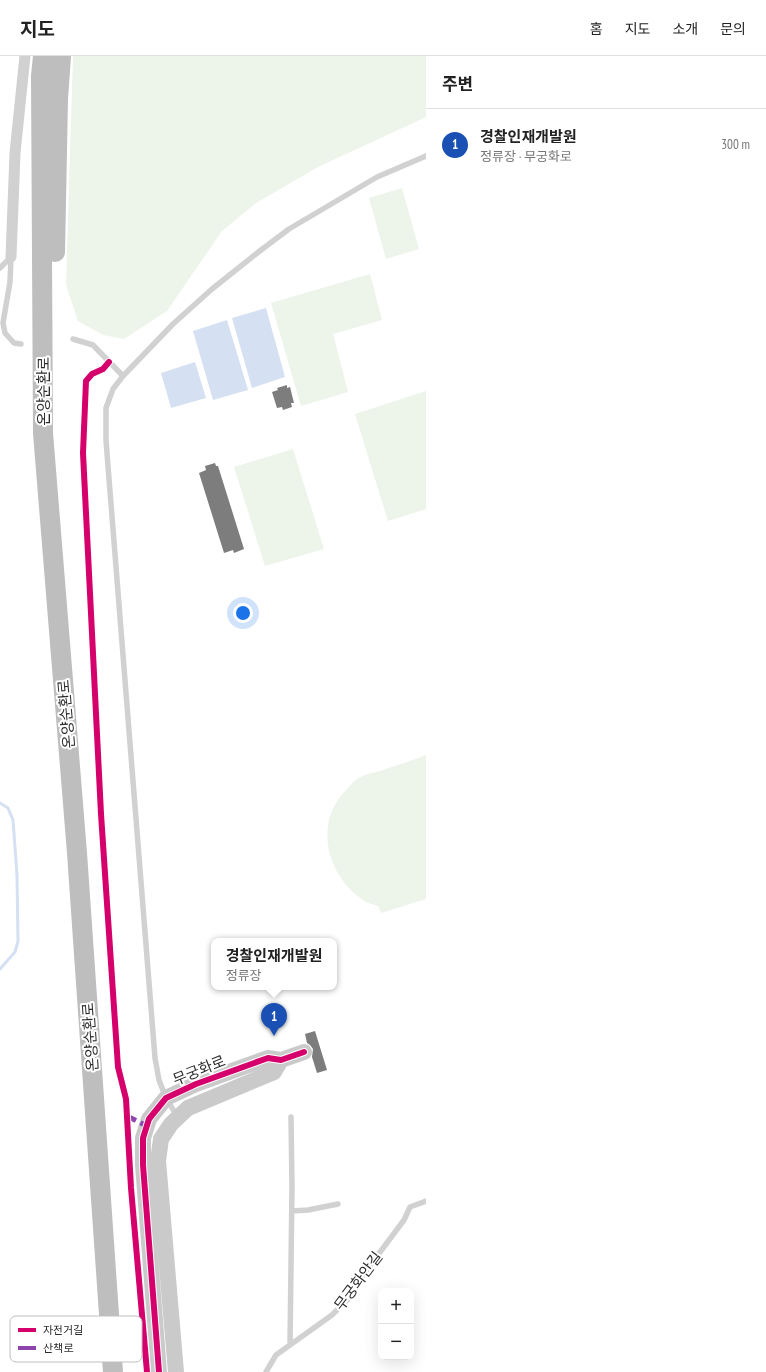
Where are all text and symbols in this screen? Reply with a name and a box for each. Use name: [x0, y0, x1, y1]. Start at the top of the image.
text: 지도: [20, 17, 55, 41]
text: 홈: [590, 20, 603, 38]
text: 지도: [625, 20, 650, 38]
text: 소개: [672, 20, 698, 38]
text: 문의: [720, 20, 746, 38]
text: 주변: [442, 73, 473, 95]
text: 경찰인재개발원: [480, 127, 577, 146]
text: 1: [452, 136, 458, 153]
text: 300 m: [721, 136, 750, 153]
text: 정류장 · 무궁화로: [480, 148, 572, 165]
street label: 온양순환로: [34, 356, 53, 426]
your location: [233, 603, 253, 623]
street label: 온양순환로: [54, 679, 78, 749]
popup: [211, 938, 337, 990]
text: 경찰인재개발원: [226, 946, 322, 965]
text: 정류장: [226, 967, 262, 984]
street label: 온양순환로: [78, 1002, 102, 1072]
pin: 1: [261, 1003, 287, 1036]
street label: 무궁화로: [170, 1051, 228, 1089]
street label: 무궁화안길: [330, 1248, 386, 1314]
map controls: [378, 1288, 414, 1360]
button: +: [378, 1288, 414, 1324]
legend: [10, 1316, 142, 1362]
text: 자전거길: [43, 1323, 83, 1337]
button: −: [378, 1324, 414, 1360]
text: 산책로: [43, 1341, 73, 1355]

